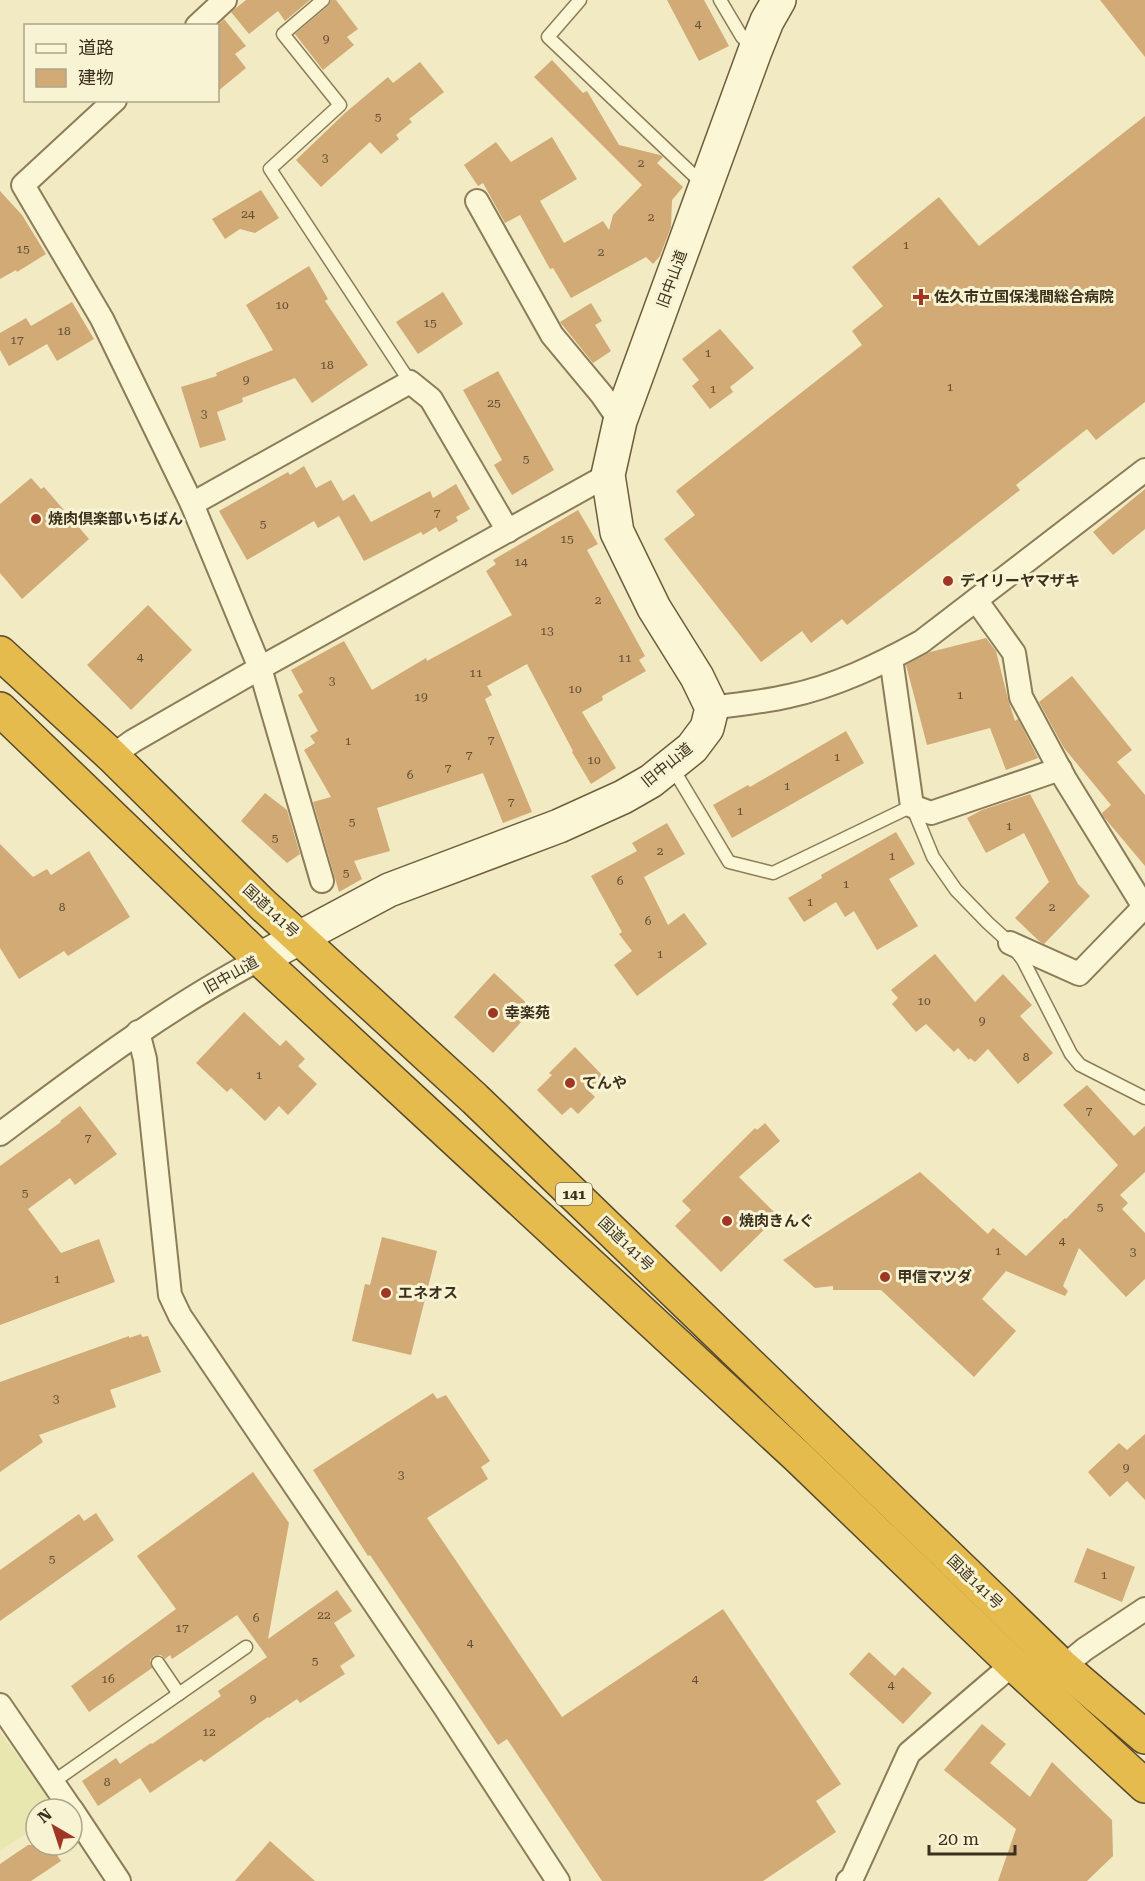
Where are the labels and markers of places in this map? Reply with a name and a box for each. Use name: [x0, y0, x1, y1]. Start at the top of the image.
marker: 佐久市立国保浅間総合病院: [912, 288, 930, 306]
place label: 佐久市立国保浅間総合病院: [934, 288, 1114, 306]
place label: 焼肉倶楽部いちばん: [48, 510, 183, 528]
marker: 焼肉倶楽部いちばん: [29, 512, 43, 526]
place label: デイリーヤマザキ: [960, 572, 1080, 590]
marker: デイリーヤマザキ: [941, 574, 955, 588]
place label: 幸楽苑: [505, 1004, 550, 1022]
marker: 幸楽苑: [486, 1006, 500, 1020]
place label: てんや: [582, 1074, 627, 1092]
marker: てんや: [563, 1076, 577, 1090]
place label: 焼肉きんぐ: [739, 1212, 814, 1230]
marker: 焼肉きんぐ: [720, 1214, 734, 1228]
place label: 甲信マツダ: [897, 1268, 972, 1286]
marker: 甲信マツダ: [878, 1270, 892, 1284]
place label: エネオス: [398, 1284, 458, 1302]
marker: エネオス: [379, 1286, 393, 1300]

